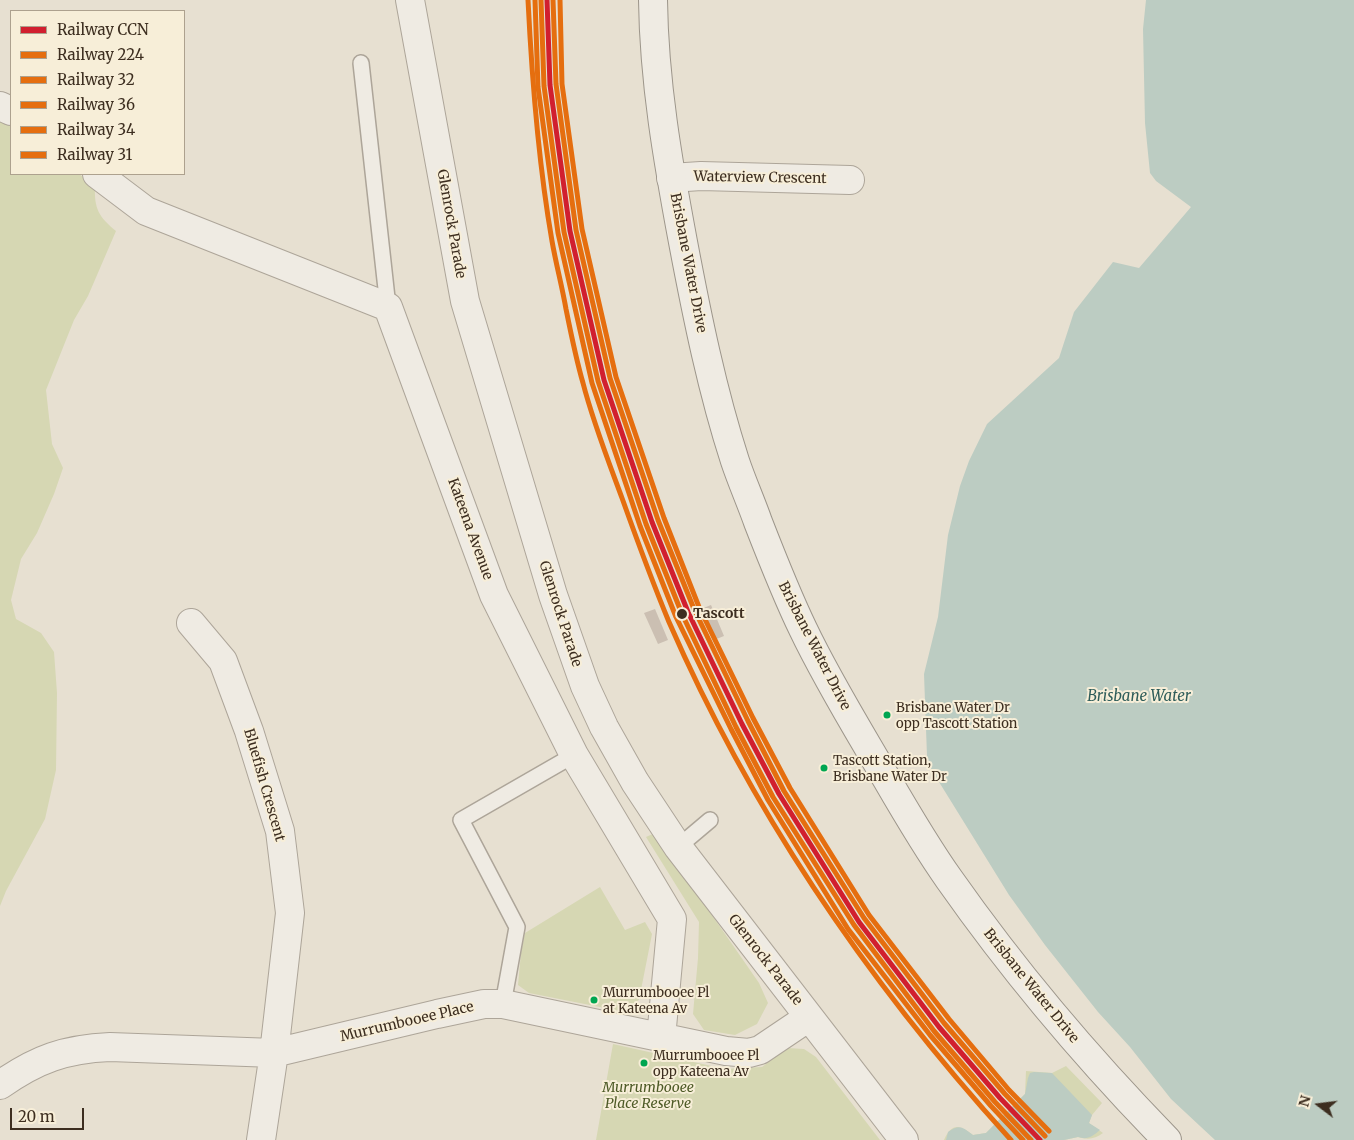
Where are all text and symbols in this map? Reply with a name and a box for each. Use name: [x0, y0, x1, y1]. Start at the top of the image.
legend: [10, 10, 185, 175]
text: Railway CCN: [57, 20, 149, 39]
text: Railway 224: [57, 45, 144, 64]
text: Railway 32: [57, 70, 135, 89]
text: Railway 36: [57, 95, 135, 114]
text: Railway 34: [57, 120, 135, 139]
text: Railway 31: [57, 145, 132, 164]
street label: Glenrock Parade: [433, 168, 469, 280]
street label: Waterview Crescent: [693, 168, 827, 188]
street label: Brisbane Water Drive: [666, 192, 710, 334]
street label: Kateena Avenue: [444, 476, 496, 582]
street label: Glenrock Parade: [535, 559, 585, 669]
street label: Brisbane Water Drive: [774, 579, 854, 713]
place label: Tascott: [693, 606, 745, 622]
marker: Tascott: [675, 607, 689, 621]
water label: Brisbane Water: [1087, 688, 1191, 706]
place label: Brisbane Water Dr opp Tascott Station: [896, 700, 1017, 731]
marker: Brisbane Water Dr opp Tascott Station: [882, 710, 892, 720]
street label: Bluefish Crescent: [240, 727, 288, 843]
place label: Tascott Station, Brisbane Water Dr: [833, 753, 947, 784]
marker: Tascott Station, Brisbane Water Dr: [819, 763, 829, 773]
street label: Glenrock Parade: [724, 911, 806, 1009]
street label: Brisbane Water Drive: [980, 925, 1082, 1047]
place label: Murrumbooee Pl at Kateena Av: [603, 985, 709, 1016]
marker: Murrumbooee Pl at Kateena Av: [589, 995, 599, 1005]
street label: Murrumbooee Place: [339, 998, 475, 1046]
place label: Murrumbooee Pl opp Kateena Av: [653, 1048, 759, 1079]
marker: Murrumbooee Pl opp Kateena Av: [639, 1058, 649, 1068]
park label: Murrumbooee Place Reserve: [602, 1080, 694, 1112]
north arrow: [1294, 1080, 1344, 1130]
text: N: [1294, 1093, 1315, 1109]
scale bar: [12, 1098, 86, 1130]
text: 20 m: [18, 1107, 55, 1126]

